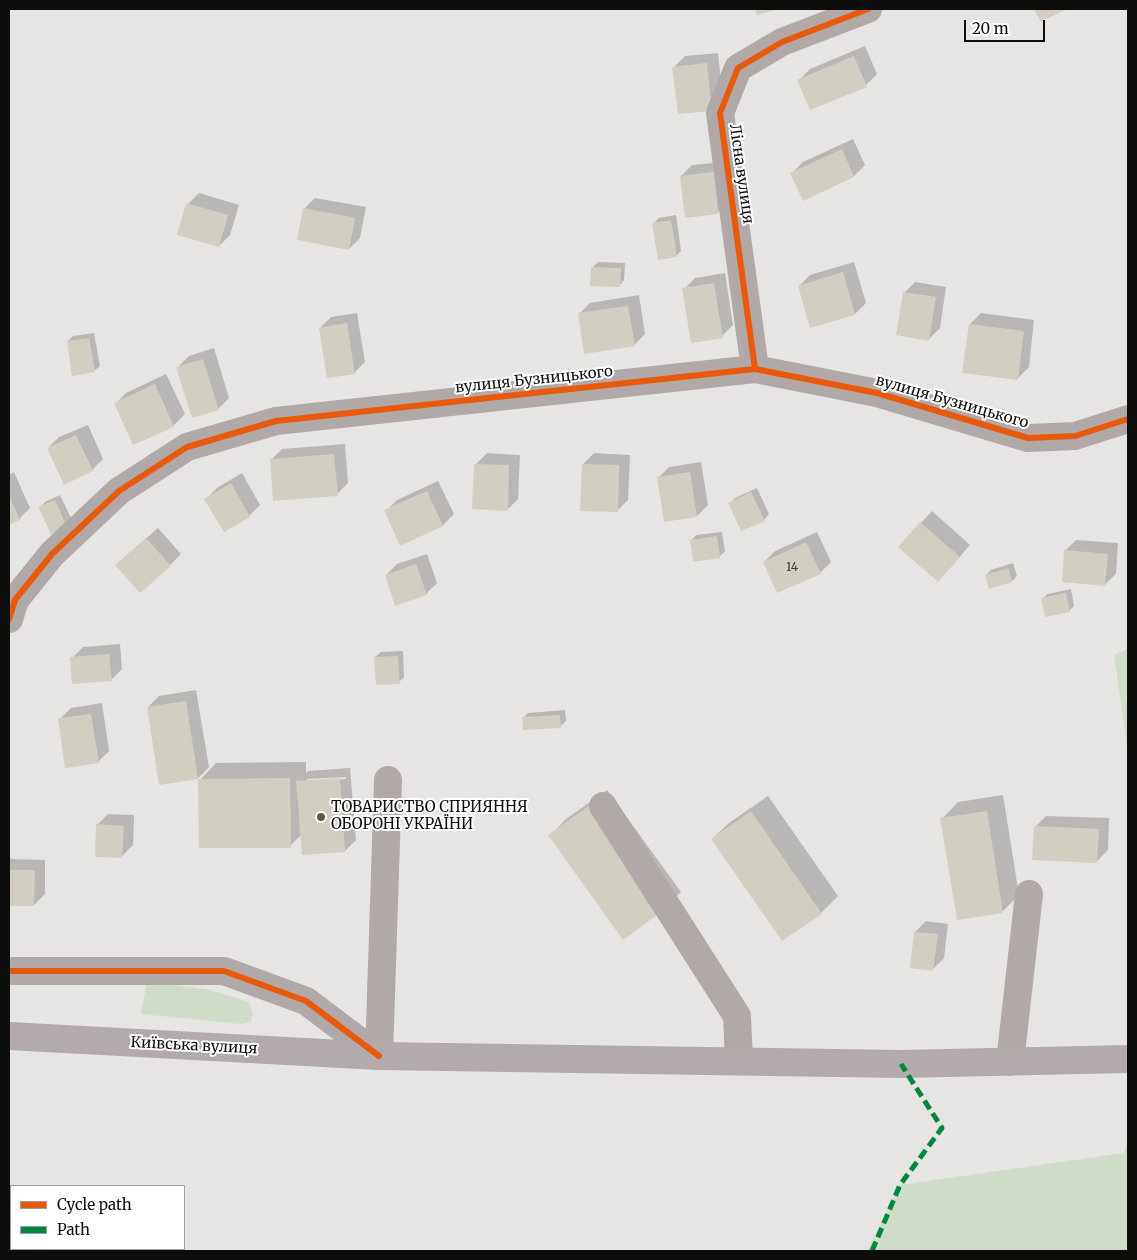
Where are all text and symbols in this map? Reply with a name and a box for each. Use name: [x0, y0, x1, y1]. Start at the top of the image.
scale bar: [967, 10, 1048, 42]
text: 20 m: [972, 19, 1009, 38]
street label: Лісна вулиця: [725, 123, 757, 225]
street label: вулиця Бузницького: [454, 363, 614, 397]
street label: вулиця Бузницького: [873, 372, 1031, 432]
house number: 14: [786, 561, 798, 575]
place label: ТОВАРИСТВО СПРИЯННЯ ОБОРОНІ УКРАЇНИ: [331, 799, 528, 834]
marker: ТОВАРИСТВО СПРИЯННЯ ОБОРОНІ УКРАЇНИ: [315, 811, 327, 823]
street label: Київська вулиця: [130, 1034, 258, 1058]
legend: [10, 1185, 185, 1250]
text: Cycle path: [57, 1195, 132, 1214]
text: Path: [57, 1220, 90, 1239]

